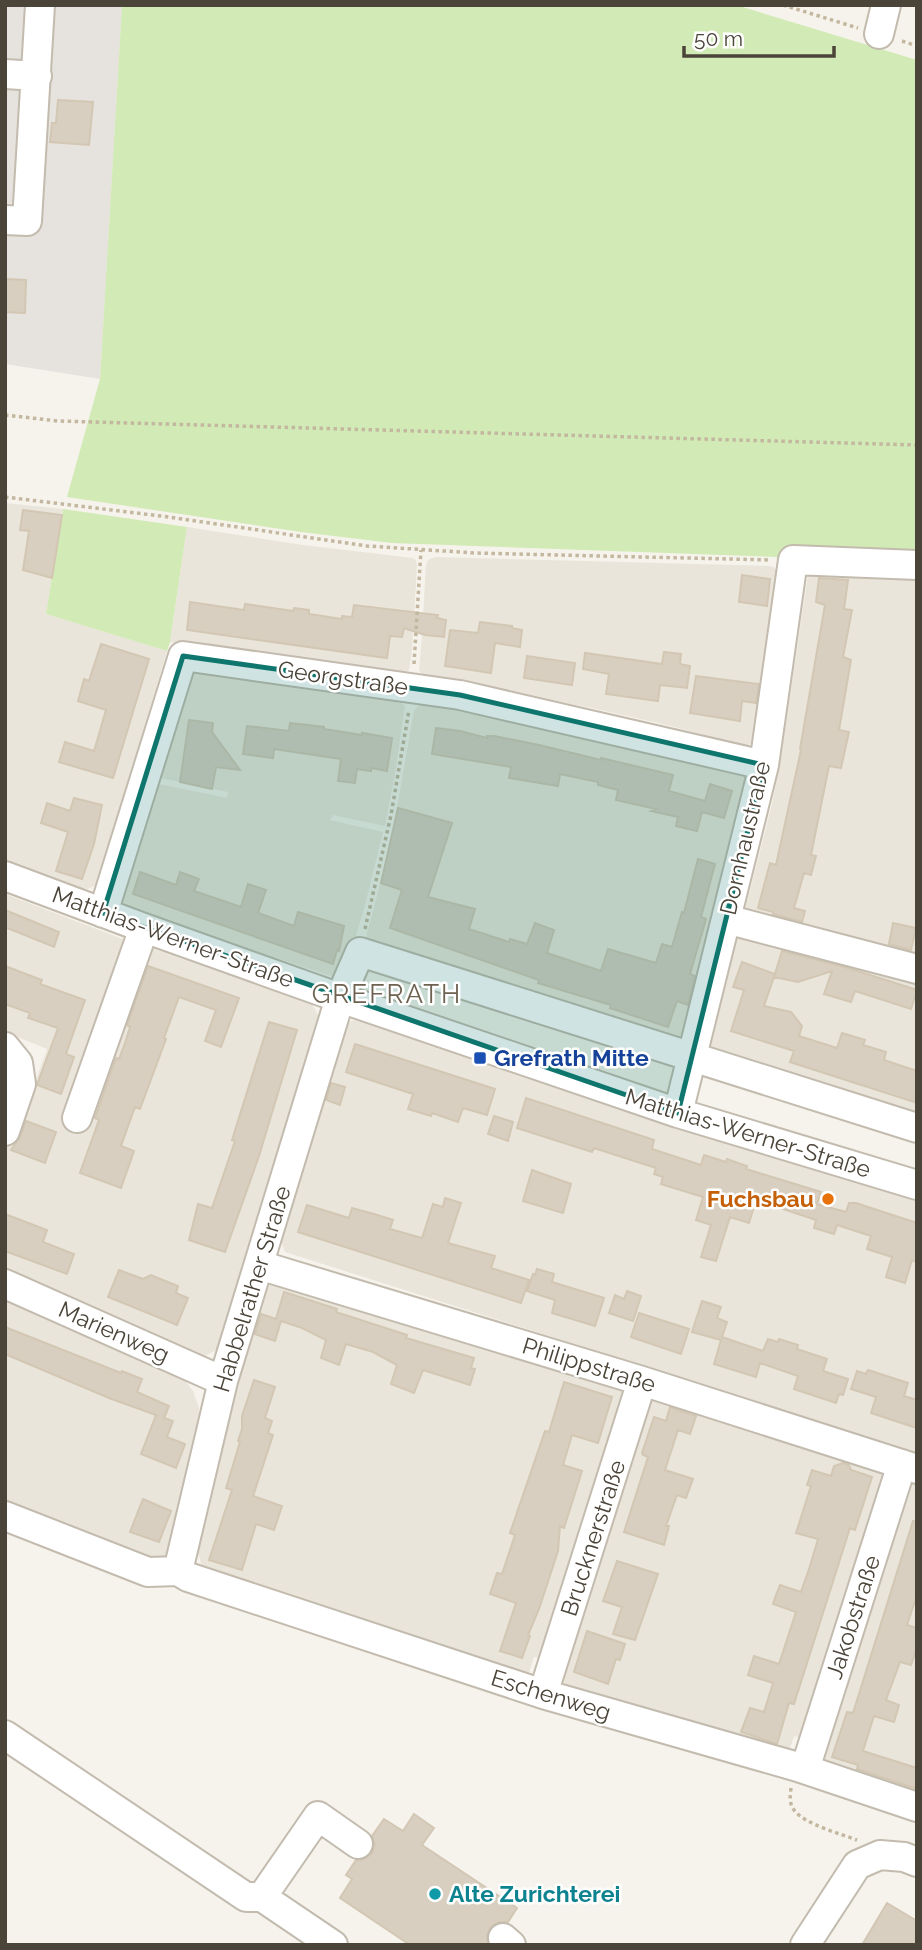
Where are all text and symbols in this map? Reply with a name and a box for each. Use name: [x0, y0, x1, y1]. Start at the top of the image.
scale bar: [684, 14, 834, 58]
text: 50 m: [694, 26, 743, 51]
street label: Georgstraße: [276, 655, 410, 700]
street label: Dornhaustraße: [714, 758, 775, 917]
street label: Matthias-Werner-Straße: [49, 880, 298, 993]
district label: GREFRATH: [312, 979, 462, 1009]
place label: Grefrath Mitte: [494, 1044, 649, 1071]
marker: Grefrath Mitte: [472, 1050, 488, 1066]
street label: Matthias-Werner-Straße: [622, 1082, 874, 1183]
street label: Habbelrather Straße: [207, 1182, 296, 1395]
place label: Fuchsbau: [707, 1185, 814, 1212]
marker: Fuchsbau: [820, 1191, 836, 1207]
street label: Marienweg: [55, 1295, 174, 1368]
street label: Philippstraße: [519, 1331, 659, 1398]
street label: Brucknerstraße: [555, 1456, 630, 1619]
street label: Jakobstraße: [820, 1552, 885, 1682]
street label: Eschenweg: [488, 1664, 614, 1726]
place label: Alte Zurichterei: [449, 1880, 620, 1907]
marker: Alte Zurichterei: [427, 1886, 443, 1902]

